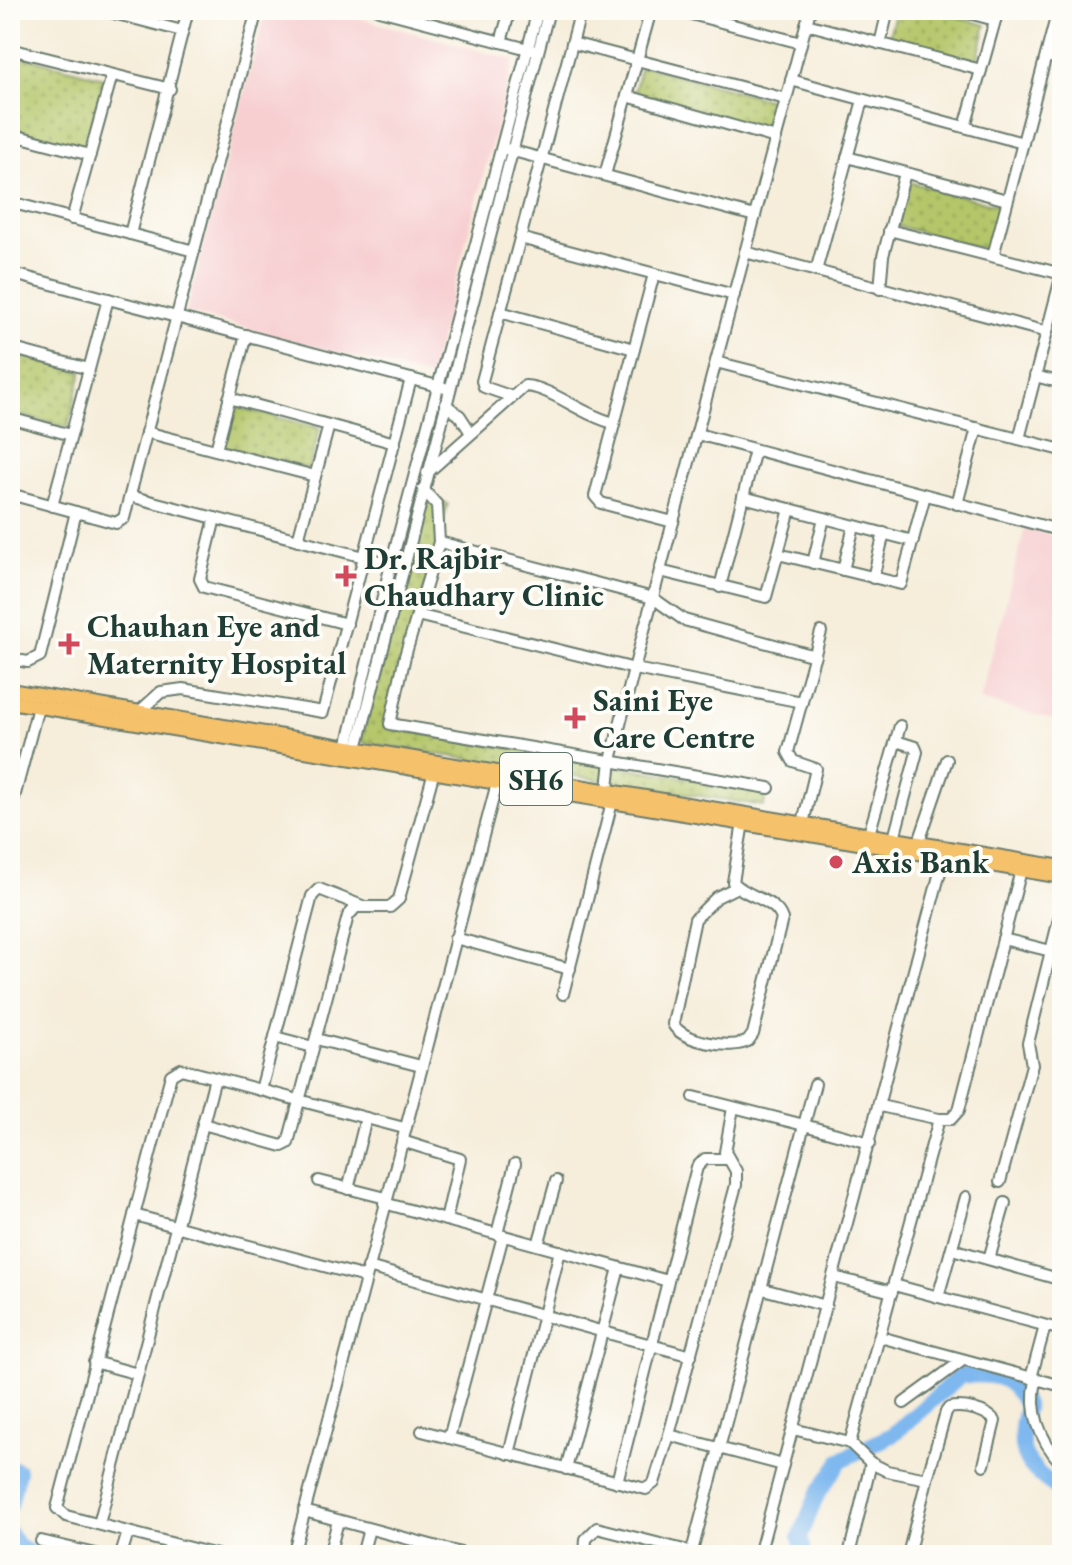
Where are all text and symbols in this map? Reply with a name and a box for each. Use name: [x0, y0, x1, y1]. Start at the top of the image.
place label: Dr. Rajbir Chaudhary Clinic: [364, 537, 604, 616]
marker: Dr. Rajbir Chaudhary Clinic: [335, 565, 357, 587]
place label: Chauhan Eye and Maternity Hospital: [87, 605, 346, 684]
marker: Chauhan Eye and Maternity Hospital: [58, 633, 80, 655]
place label: Saini Eye Care Centre: [593, 679, 755, 758]
marker: Saini Eye Care Centre: [564, 707, 586, 729]
road number: SH6: [500, 753, 572, 805]
place label: Axis Bank: [851, 841, 990, 883]
marker: Axis Bank: [827, 853, 845, 871]

